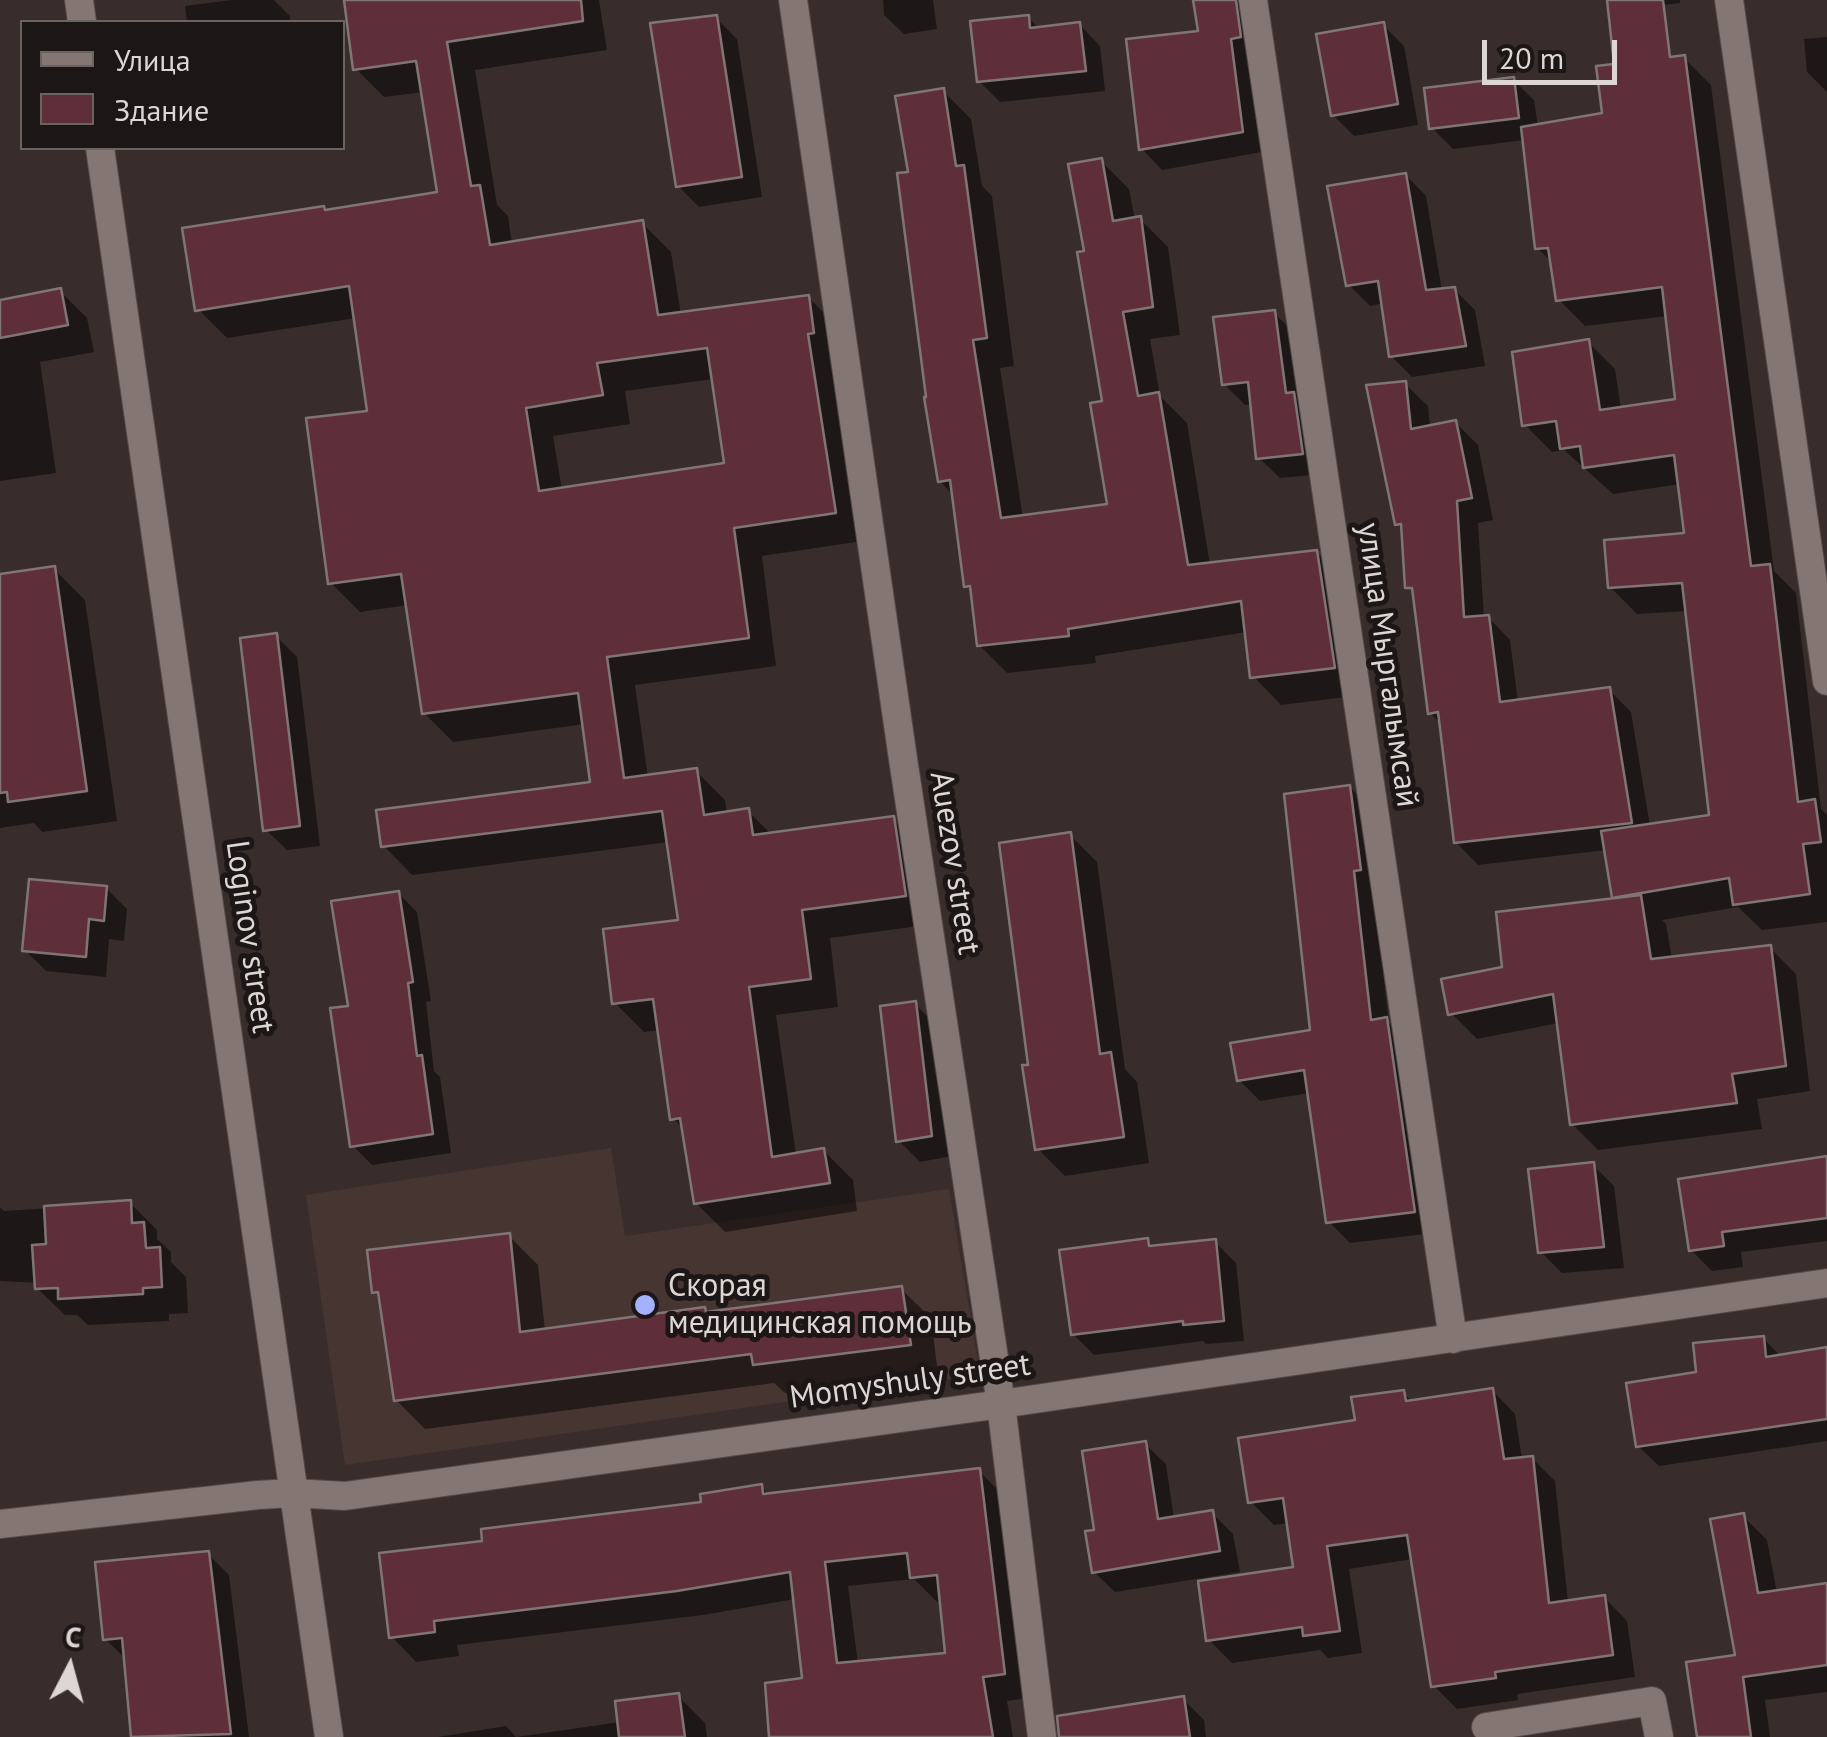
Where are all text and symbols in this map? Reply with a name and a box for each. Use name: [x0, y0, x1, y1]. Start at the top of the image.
legend: [20, 20, 345, 150]
scale bar: [1487, 20, 1622, 82]
text: 20 m: [1499, 38, 1564, 77]
text: Улица: [114, 40, 191, 79]
text: Здание: [114, 90, 209, 129]
street label: улица Мыргалымсай: [1348, 520, 1426, 810]
street label: Auezov street: [921, 769, 987, 957]
street label: Loginov street: [216, 838, 282, 1036]
place label: Скорая медицинская помощь: [668, 1268, 972, 1343]
marker: Скорая медицинская помощь: [632, 1292, 658, 1318]
street label: Momyshuly street: [787, 1346, 1033, 1418]
north arrow: [20, 1617, 120, 1717]
text: С: [63, 1617, 83, 1656]

